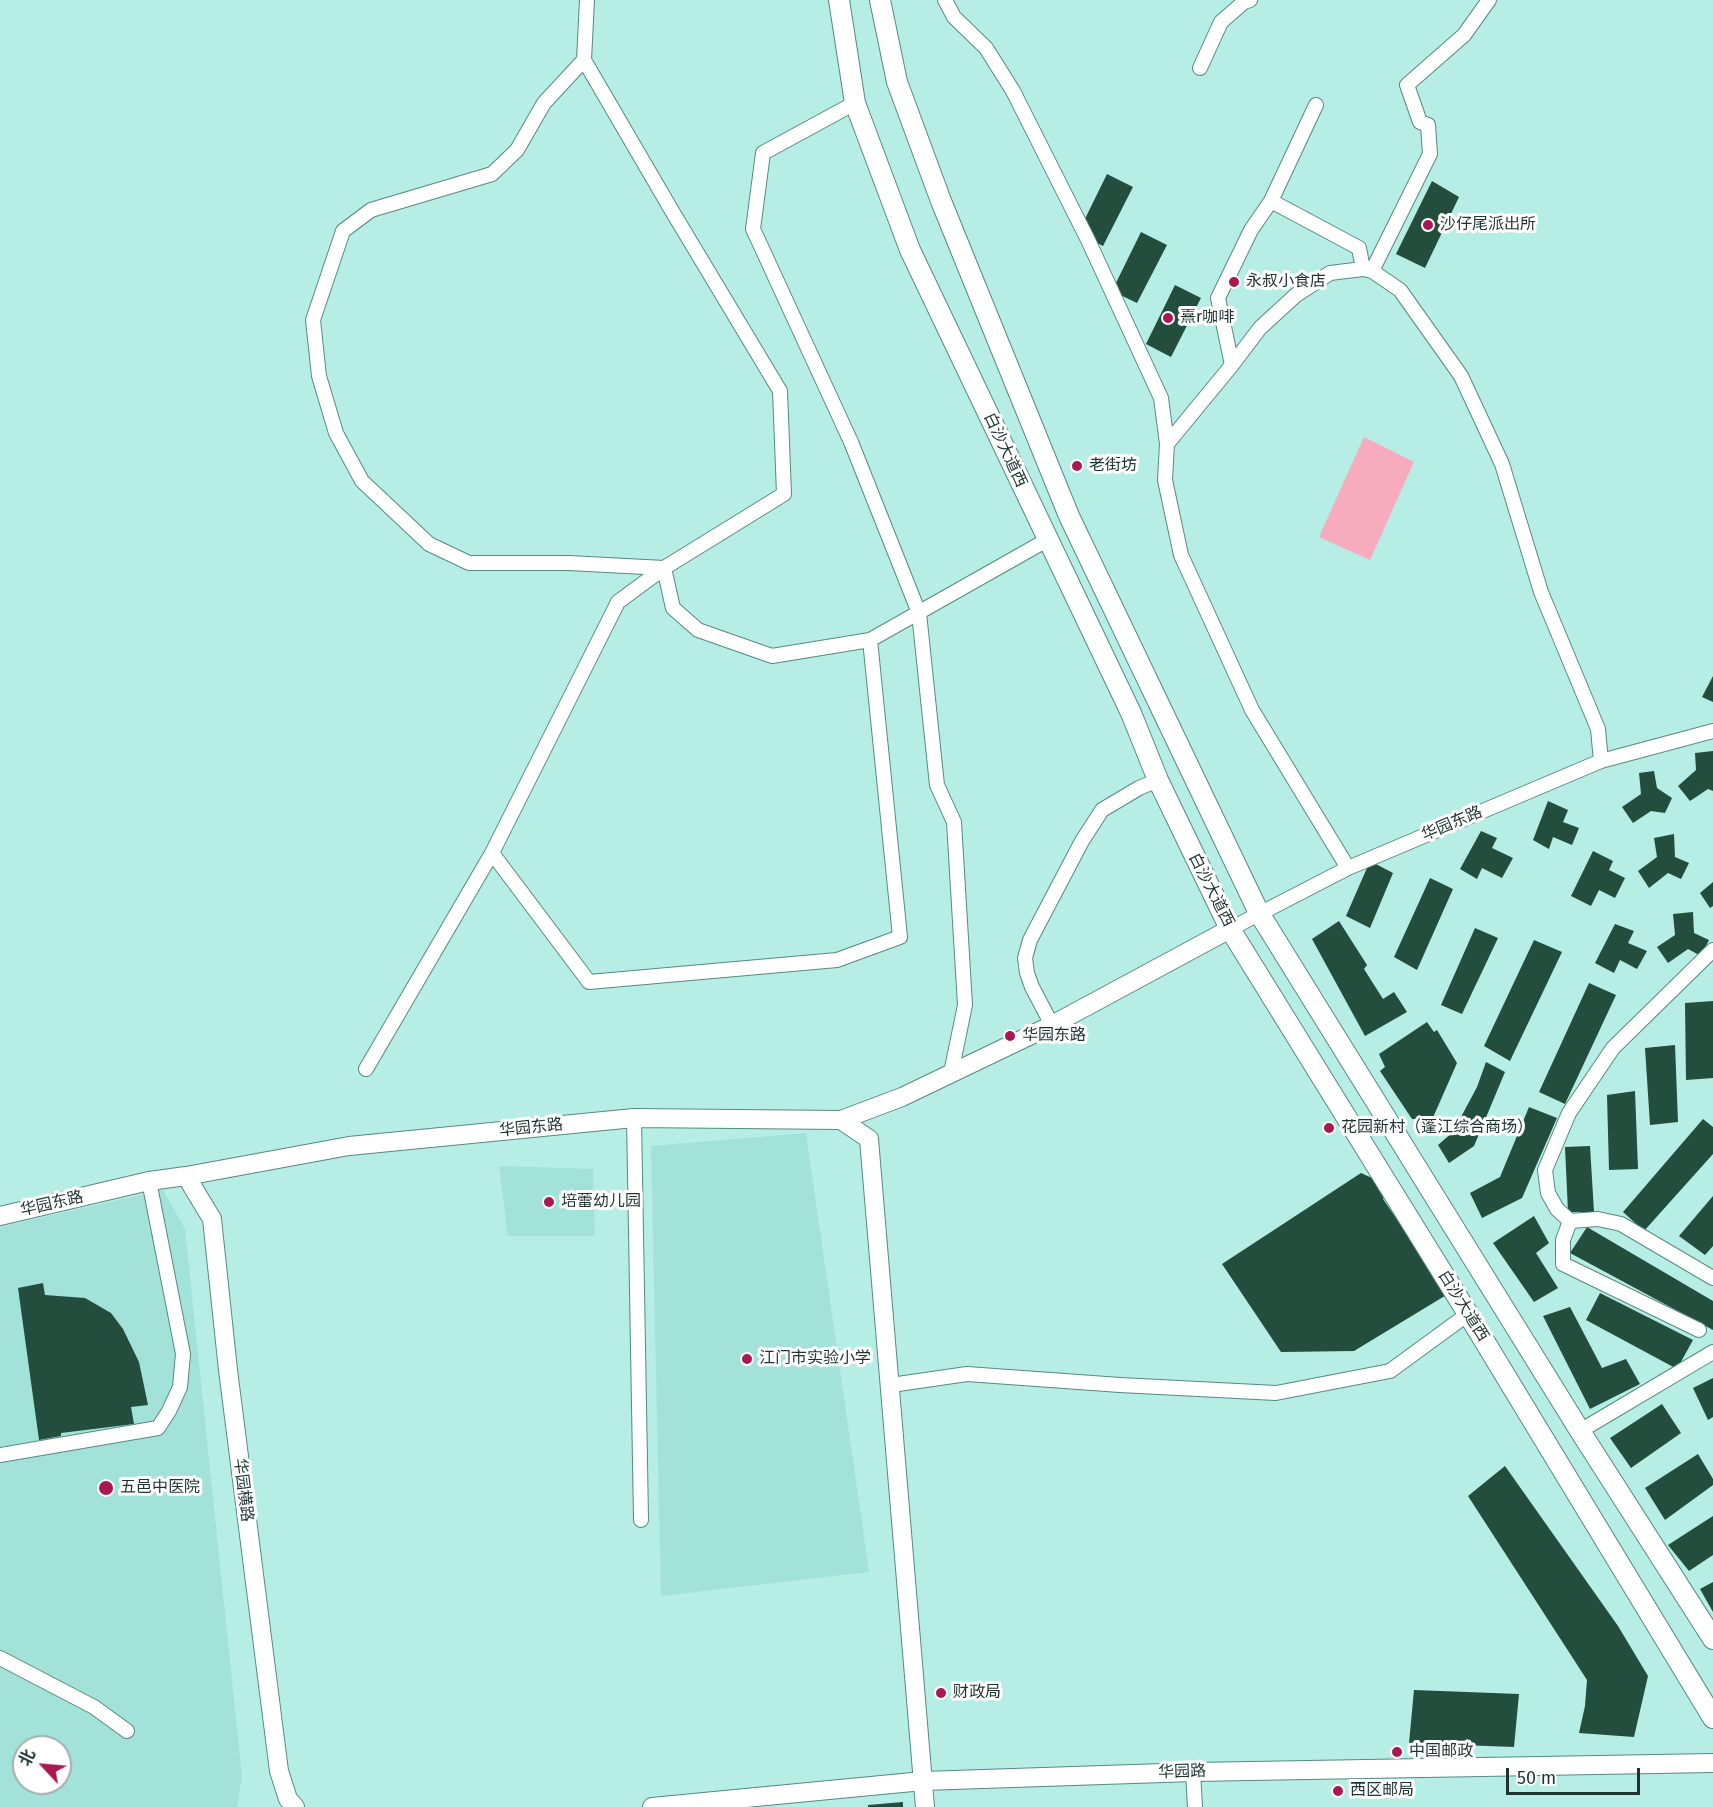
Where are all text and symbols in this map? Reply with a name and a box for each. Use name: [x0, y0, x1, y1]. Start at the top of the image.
place label: 沙仔尾派出所: [1440, 215, 1536, 235]
marker: 沙仔尾派出所: [1421, 218, 1435, 232]
place label: 永叔小食店: [1246, 272, 1326, 292]
marker: 永叔小食店: [1227, 275, 1241, 289]
place label: 熹r咖啡: [1180, 308, 1234, 328]
marker: 熹r咖啡: [1161, 311, 1175, 325]
street label: 白沙大道西: [979, 410, 1031, 490]
place label: 老街坊: [1089, 456, 1137, 476]
marker: 老街坊: [1070, 459, 1084, 473]
street label: 华园东路: [1419, 803, 1485, 845]
street label: 白沙大道西: [1184, 850, 1238, 930]
place label: 华园东路: [1022, 1026, 1086, 1046]
marker: 华园东路: [1003, 1029, 1017, 1043]
street label: 华园东路: [498, 1115, 564, 1141]
place label: 花园新村（蓬江综合商场）: [1341, 1118, 1533, 1138]
marker: 花园新村（蓬江综合商场）: [1322, 1121, 1336, 1135]
street label: 华园东路: [19, 1187, 85, 1221]
place label: 培蕾幼儿园: [561, 1192, 641, 1212]
marker: 培蕾幼儿园: [542, 1195, 556, 1209]
street label: 白沙大道西: [1434, 1267, 1492, 1345]
place label: 江门市实验小学: [759, 1349, 871, 1369]
marker: 江门市实验小学: [740, 1352, 754, 1366]
street label: 华园横路: [230, 1457, 256, 1523]
place label: 五邑中医院: [120, 1478, 200, 1498]
marker: 五邑中医院: [97, 1479, 115, 1497]
place label: 财政局: [953, 1683, 1001, 1703]
marker: 财政局: [934, 1686, 948, 1700]
north arrow: [12, 1735, 72, 1795]
place label: 中国邮政: [1409, 1742, 1473, 1762]
marker: 中国邮政: [1390, 1745, 1404, 1759]
text: 北: [15, 1746, 39, 1769]
scale bar: [1509, 1756, 1642, 1794]
street label: 华园路: [1158, 1762, 1206, 1782]
text: 50 m: [1517, 1767, 1556, 1789]
place label: 西区邮局: [1350, 1781, 1414, 1801]
marker: 西区邮局: [1331, 1784, 1345, 1798]

